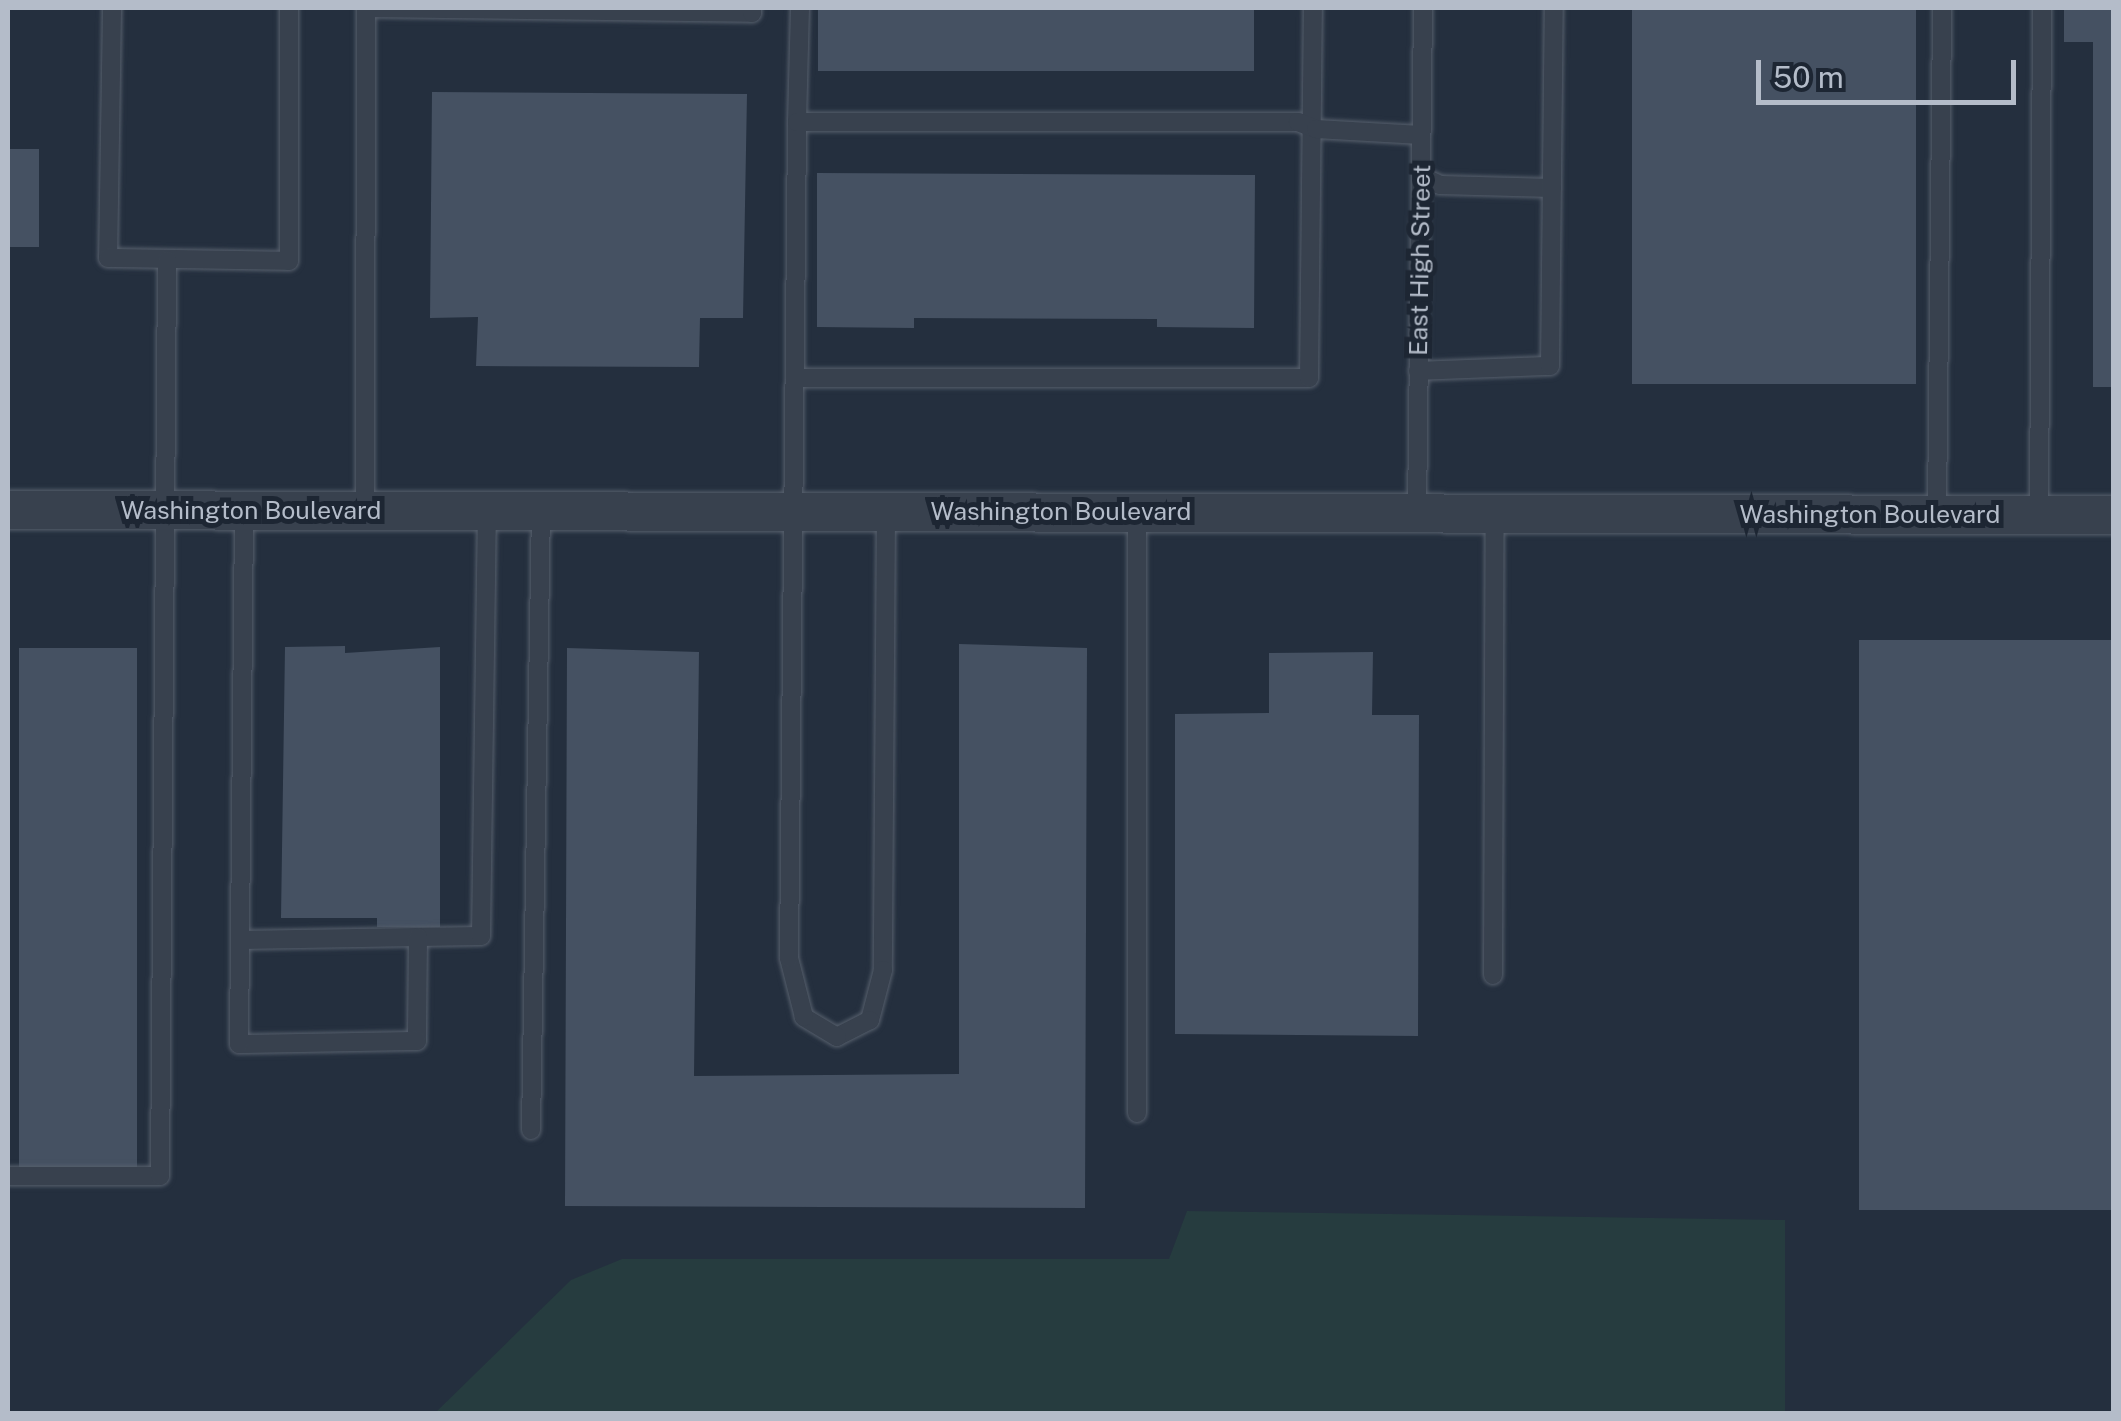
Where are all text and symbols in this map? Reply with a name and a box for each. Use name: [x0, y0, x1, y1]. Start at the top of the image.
scale bar: [1761, 40, 2021, 102]
text: 50 m: [1773, 59, 1844, 95]
street label: East High Street: [1403, 164, 1437, 356]
street label: Washington Boulevard: [120, 495, 382, 525]
street label: Washington Boulevard: [930, 496, 1192, 526]
street label: Washington Boulevard: [1739, 499, 2001, 529]

